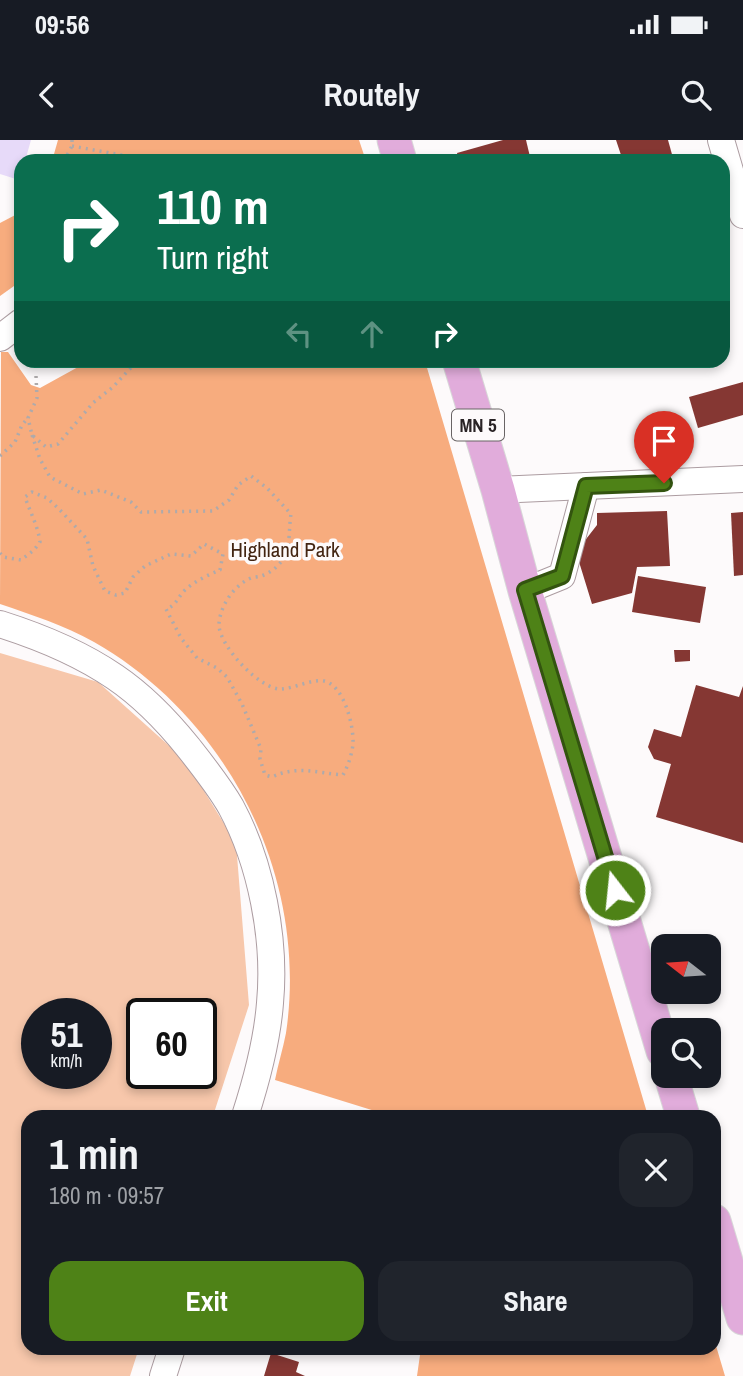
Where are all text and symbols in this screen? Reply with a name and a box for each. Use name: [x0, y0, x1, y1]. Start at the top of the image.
text: 09:56: [35, 7, 90, 42]
text: Routely: [323, 73, 420, 116]
icon: back: [28, 76, 66, 114]
icon: search: [677, 76, 715, 114]
text: 110 m: [157, 173, 269, 239]
icon: right: [42, 182, 133, 273]
text: Turn right: [157, 236, 269, 279]
icon: left: [280, 315, 318, 353]
icon: ahead: [353, 315, 391, 353]
icon: right: [426, 315, 464, 353]
road number: MN 5: [452, 410, 504, 440]
pin: [634, 411, 694, 483]
icon: arrive: [645, 422, 683, 460]
park label: Highland Park: [230, 535, 340, 564]
position arrow: [578, 853, 652, 927]
north arrow: [651, 934, 721, 1004]
map controls: [651, 934, 721, 1088]
speed limit sign: 60: [126, 998, 217, 1089]
text: 51: [51, 1011, 82, 1058]
button: search: [651, 1018, 721, 1088]
text: km/h: [51, 1048, 83, 1073]
text: 1 min: [49, 1126, 139, 1182]
button: close: [619, 1133, 693, 1207]
text: 180 m · 09:57: [49, 1180, 164, 1211]
button: Exit: [49, 1261, 364, 1341]
button: Share: [378, 1261, 693, 1341]

